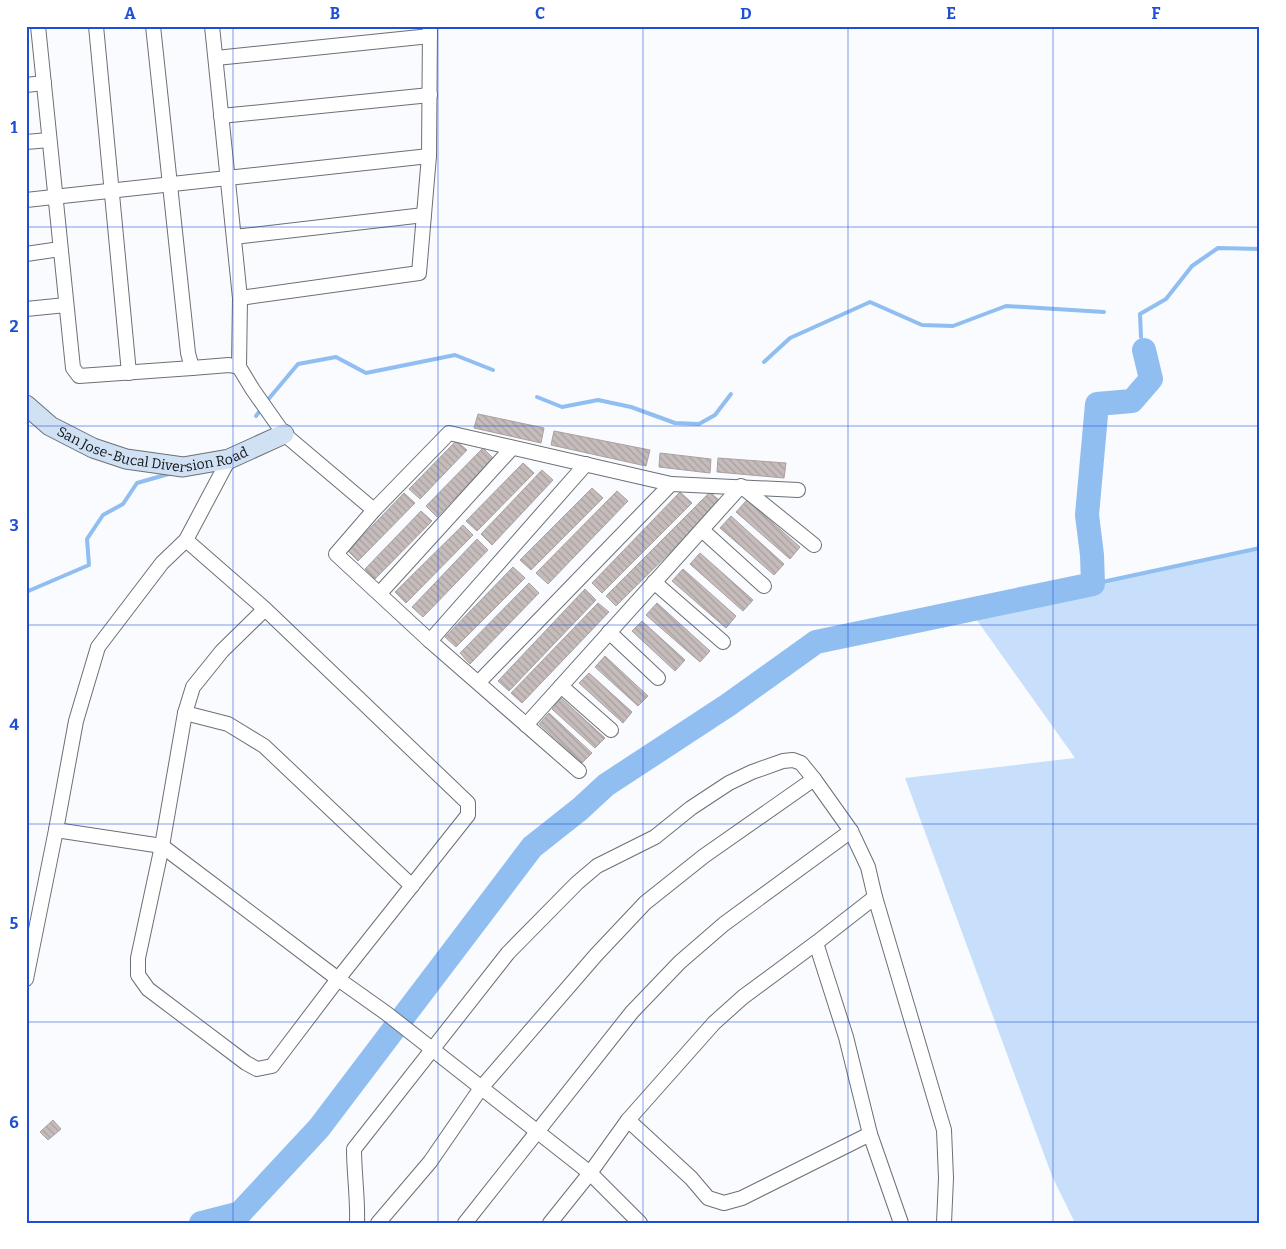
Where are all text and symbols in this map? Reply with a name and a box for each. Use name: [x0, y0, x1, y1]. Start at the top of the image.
text: A: [124, 4, 136, 23]
text: B: [330, 4, 340, 23]
text: C: [535, 4, 545, 23]
text: D: [740, 4, 752, 23]
text: E: [946, 4, 956, 23]
text: F: [1152, 4, 1161, 23]
text: 1: [11, 118, 18, 137]
text: 2: [9, 317, 19, 336]
street label: San Jose-Bucal Diversion Road: [54, 423, 250, 476]
text: 3: [9, 516, 19, 535]
text: 4: [9, 715, 19, 734]
text: 5: [10, 914, 19, 933]
text: 6: [9, 1113, 19, 1132]

